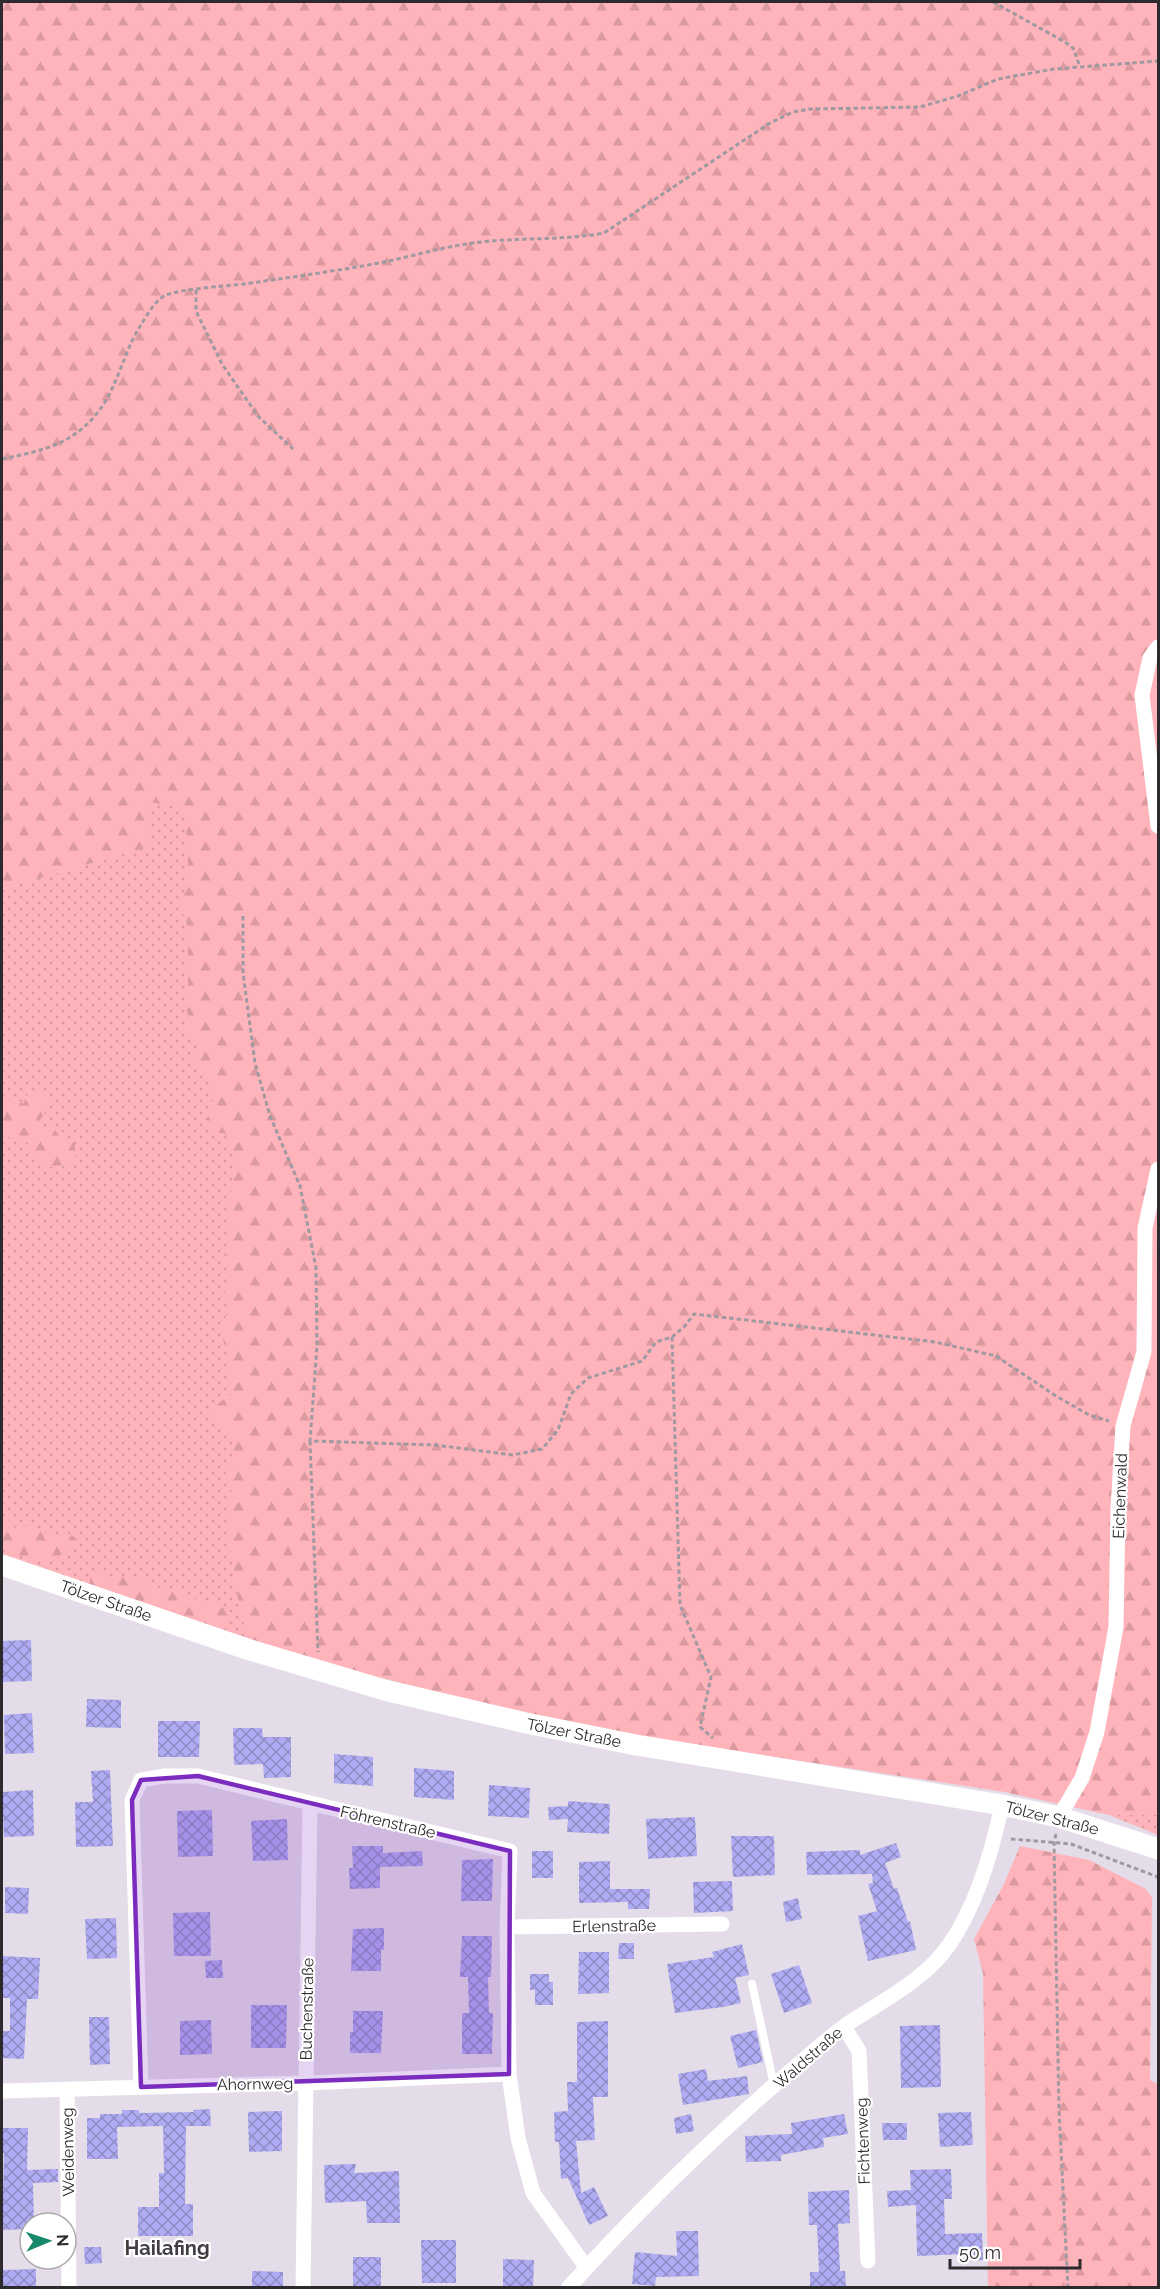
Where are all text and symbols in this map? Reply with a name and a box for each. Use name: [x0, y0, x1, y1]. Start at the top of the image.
street label: Eichenwald: [1109, 1453, 1131, 1539]
street label: Tölzer Straße: [58, 1576, 154, 1626]
street label: Tölzer Straße: [525, 1715, 623, 1751]
street label: Tölzer Straße: [1003, 1797, 1101, 1839]
street label: Föhrenstraße: [338, 1802, 438, 1842]
street label: Erlenstraße: [572, 1916, 656, 1936]
street label: Buchenstraße: [297, 1958, 317, 2060]
street label: Waldstraße: [770, 2023, 846, 2093]
street label: Ahornweg: [217, 2074, 293, 2094]
street label: Fichtenweg: [852, 2097, 874, 2185]
street label: Weidenweg: [58, 2107, 78, 2197]
north arrow: [18, 2211, 78, 2271]
scale bar: [950, 2232, 1080, 2270]
text: N: [53, 2234, 72, 2247]
district label: Hailafing: [124, 2236, 210, 2260]
text: 50 m: [959, 2242, 1001, 2263]

